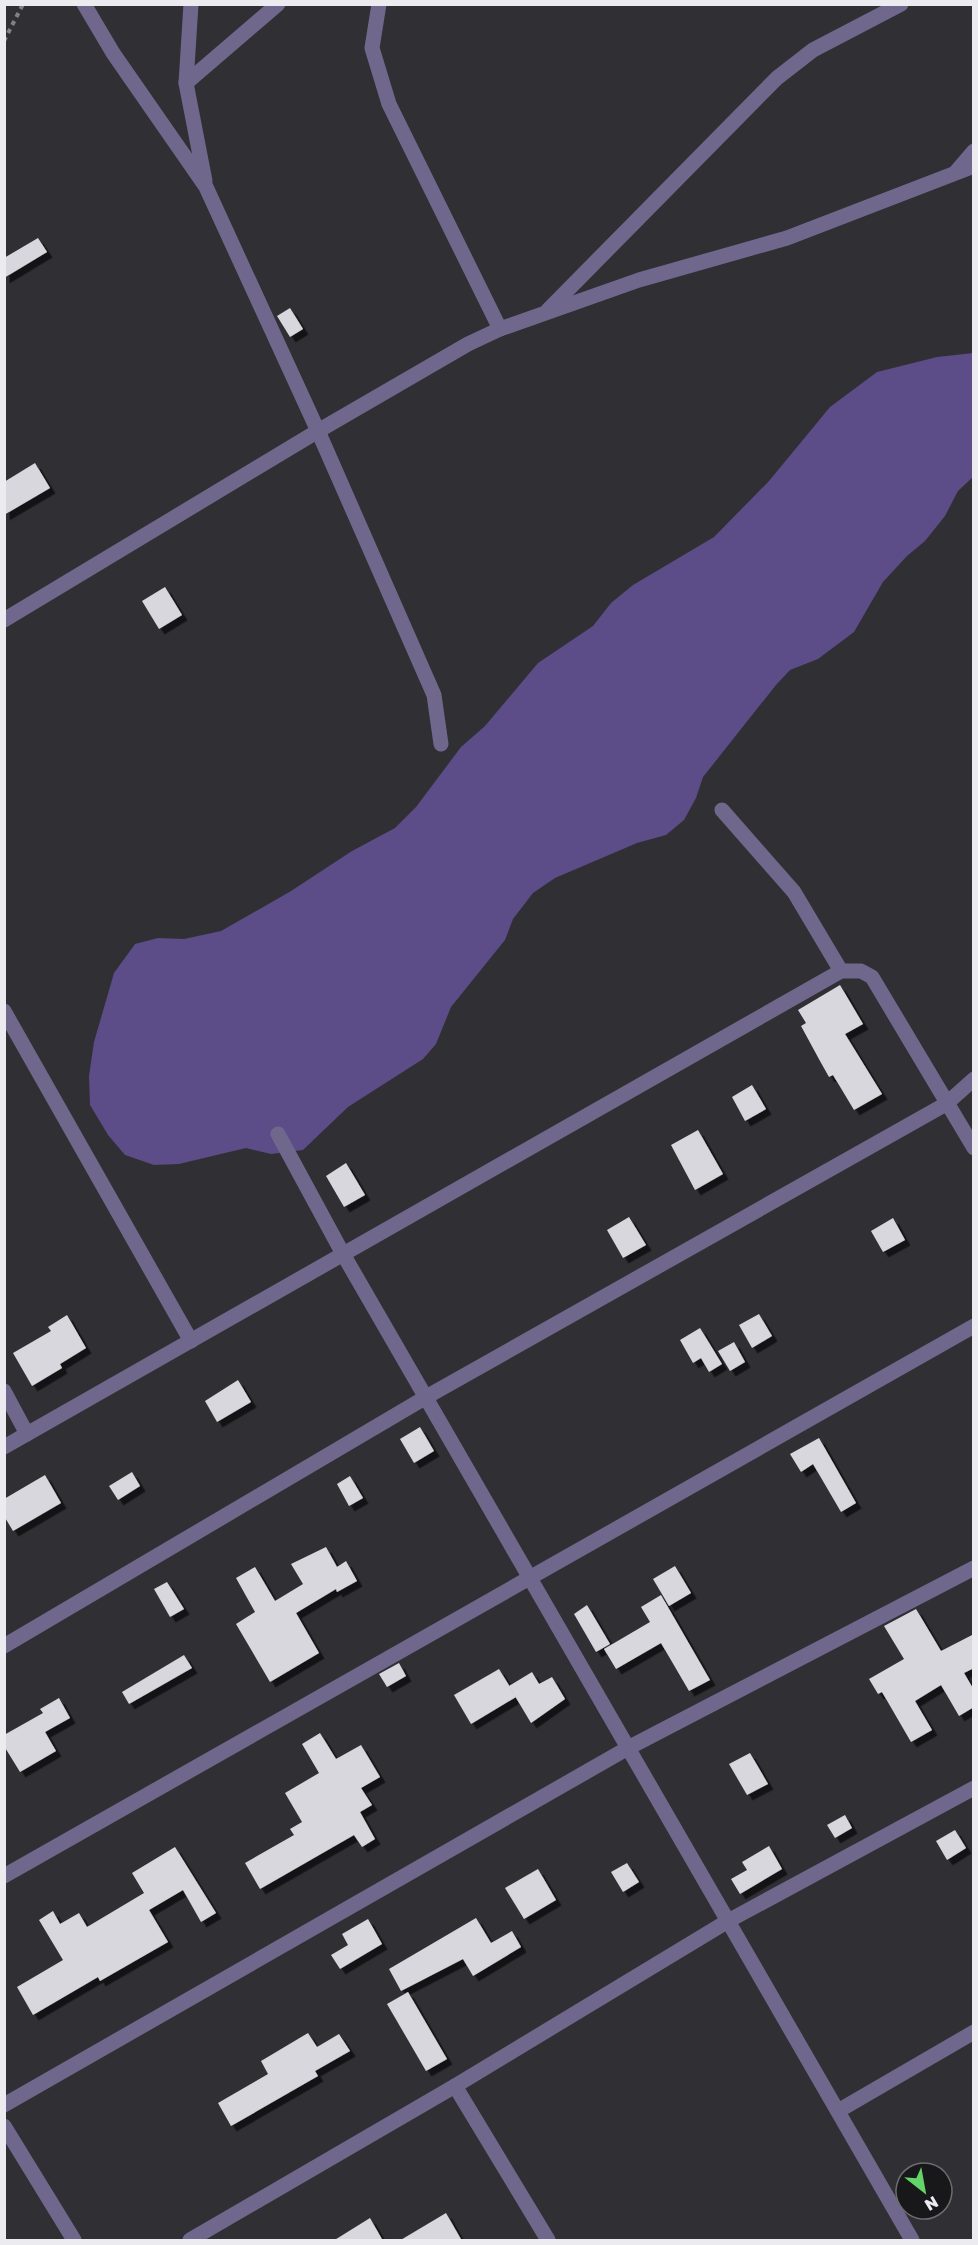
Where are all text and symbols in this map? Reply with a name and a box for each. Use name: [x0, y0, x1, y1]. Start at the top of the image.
north arrow: [894, 2161, 954, 2221]
text: N: [921, 2192, 942, 2216]

